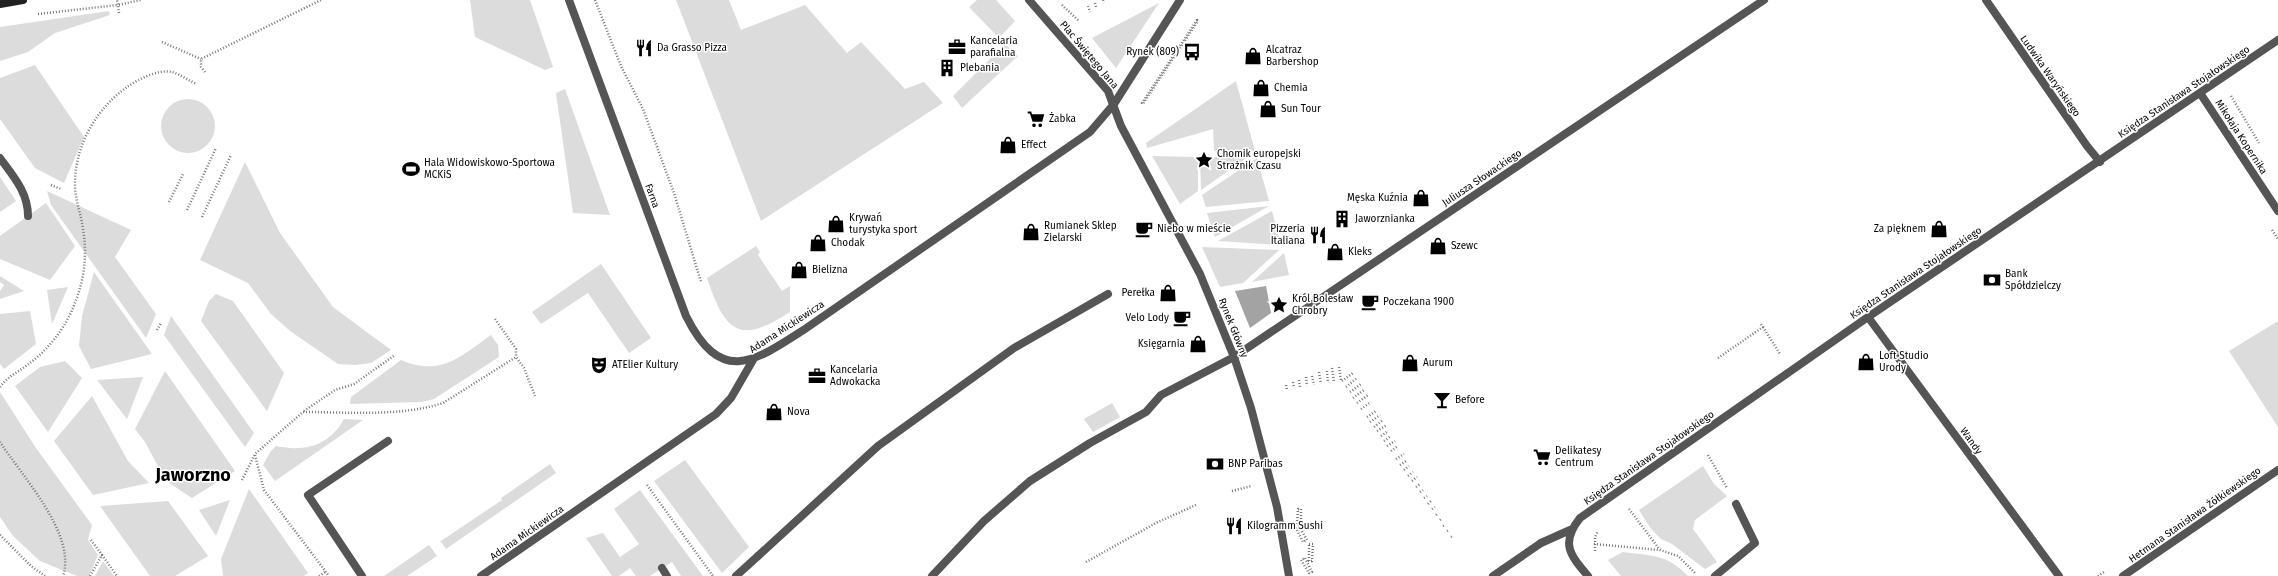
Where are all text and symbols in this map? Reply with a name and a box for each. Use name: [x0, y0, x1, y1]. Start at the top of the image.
street label: Plac Świętego Jana: [1057, 17, 1122, 91]
street label: Ludwika Waryńskiego: [2017, 32, 2084, 119]
place label: Kancelaria parafialna: [970, 35, 1018, 59]
office icon: Kancelaria parafialna: [947, 37, 967, 57]
restaurant icon: Da Grasso Pizza: [634, 38, 654, 58]
place label: Da Grasso Pizza: [657, 42, 727, 54]
bus stop icon: Rynek (809): [1182, 42, 1202, 62]
street label: Księdza Stanisława Stojałowskiego: [2116, 43, 2252, 141]
place label: Alcatraz Barbershop: [1266, 44, 1319, 68]
place label: Rynek (809): [1126, 45, 1179, 58]
shop icon: Alcatraz Barbershop: [1243, 46, 1263, 66]
building icon: Plebania: [937, 58, 957, 78]
place label: Plebania: [960, 62, 999, 74]
shop icon: Chemia: [1251, 78, 1271, 98]
place label: Chemia: [1274, 82, 1308, 94]
street label: Mikołaja Kopernika: [2212, 97, 2270, 177]
shop icon: Sun Tour: [1258, 99, 1278, 119]
place label: Sun Tour: [1281, 103, 1321, 115]
supermarket icon: Żabka: [1026, 109, 1046, 129]
place label: Żabka: [1049, 111, 1076, 125]
shop icon: Effect: [998, 135, 1018, 155]
place label: Effect: [1021, 139, 1047, 151]
street label: Juliusza Słowackiego: [1440, 147, 1524, 209]
place label: Chomik europejski Strażnik Czasu: [1217, 148, 1301, 172]
place icon: Chomik europejski Strażnik Czasu: [1194, 150, 1214, 170]
place label: Hala Widowiskowo-Sportowa MCKiS: [424, 157, 555, 181]
sports icon: Hala Widowiskowo-Sportowa MCKiS: [401, 159, 421, 179]
street label: Farna: [642, 182, 662, 210]
shop icon: Męska Kuźnia: [1411, 188, 1431, 208]
place label: Męska Kuźnia: [1347, 191, 1408, 204]
building icon: Jaworznianka: [1332, 209, 1352, 229]
place label: Krywań turystyka sport: [849, 211, 918, 236]
place label: Jaworznianka: [1355, 213, 1415, 225]
shop icon: Krywań turystyka sport: [826, 214, 846, 234]
cafe icon: Niebo w mieście: [1134, 219, 1154, 239]
shop icon: Za pięknem: [1929, 219, 1949, 239]
place label: Rumianek Sklep Zielarski: [1044, 220, 1117, 244]
shop icon: Rumianek Sklep Zielarski: [1021, 222, 1041, 242]
place label: Niebo w mieście: [1157, 223, 1231, 235]
place label: Pizzeria Italiana: [1270, 223, 1305, 247]
place label: Za pięknem: [1874, 223, 1926, 235]
street label: Księdza Stanisława Stojałowskiego: [1848, 224, 1984, 322]
restaurant icon: Pizzeria Italiana: [1308, 225, 1328, 245]
shop icon: Chodak: [808, 233, 828, 253]
shop icon: Szewc: [1428, 236, 1448, 256]
place label: Chodak: [831, 237, 866, 249]
place label: Szewc: [1451, 240, 1478, 252]
shop icon: Kleks: [1325, 242, 1345, 262]
place label: Kleks: [1348, 246, 1372, 258]
shop icon: Bielizna: [789, 260, 809, 280]
place label: Bielizna: [812, 264, 848, 276]
place label: Bank Spółdzielczy: [2005, 268, 2061, 292]
bank icon: Bank Spółdzielczy: [1982, 270, 2002, 290]
shop icon: Perełka: [1158, 283, 1178, 303]
place label: Perełka: [1122, 287, 1155, 299]
cafe icon: Poczekana 1900: [1360, 292, 1380, 312]
place label: Król Bolesław Chrobry: [1292, 293, 1353, 317]
place icon: Król Bolesław Chrobry: [1269, 295, 1289, 315]
place label: Poczekana 1900: [1383, 296, 1454, 308]
street label: Rynek Główny: [1216, 297, 1250, 360]
street label: Adama Mickiewicza: [747, 298, 827, 356]
cafe icon: Velo Lody: [1172, 308, 1192, 328]
place label: Velo Lody: [1125, 312, 1169, 324]
shop icon: Księgarnia: [1188, 334, 1208, 354]
place label: Księgarnia: [1138, 338, 1185, 350]
place label: Loft Studio Urody: [1879, 350, 1929, 374]
shop icon: Loft Studio Urody: [1856, 352, 1876, 372]
shop icon: Aurum: [1400, 353, 1420, 373]
theatre icon: ATElier Kultury: [589, 355, 609, 375]
place label: Aurum: [1423, 357, 1453, 369]
place label: ATElier Kultury: [612, 359, 678, 371]
place label: Kancelaria Adwokacka: [830, 364, 880, 388]
office icon: Kancelaria Adwokacka: [807, 366, 827, 386]
bar icon: Before: [1432, 390, 1452, 410]
place label: Before: [1455, 394, 1485, 406]
shop icon: Nova: [764, 402, 784, 422]
place label: Nova: [787, 406, 810, 418]
street label: Księdza Stanisława Stojałowskiego: [1582, 408, 1717, 508]
street label: Wandy: [1957, 425, 1985, 457]
place label: Delikatesy Centrum: [1555, 445, 1601, 469]
supermarket icon: Delikatesy Centrum: [1532, 447, 1552, 467]
bank icon: BNP Paribas: [1205, 454, 1225, 474]
place label: BNP Paribas: [1228, 458, 1283, 470]
street label: Hetmana Stanisława Żółkiewskiego: [2125, 463, 2263, 565]
district label: Jaworzno: [154, 464, 231, 486]
street label: Adama Mickiewicza: [488, 503, 566, 563]
restaurant icon: Kilogramm Sushi: [1224, 516, 1244, 536]
place label: Kilogramm Sushi: [1247, 520, 1323, 532]

